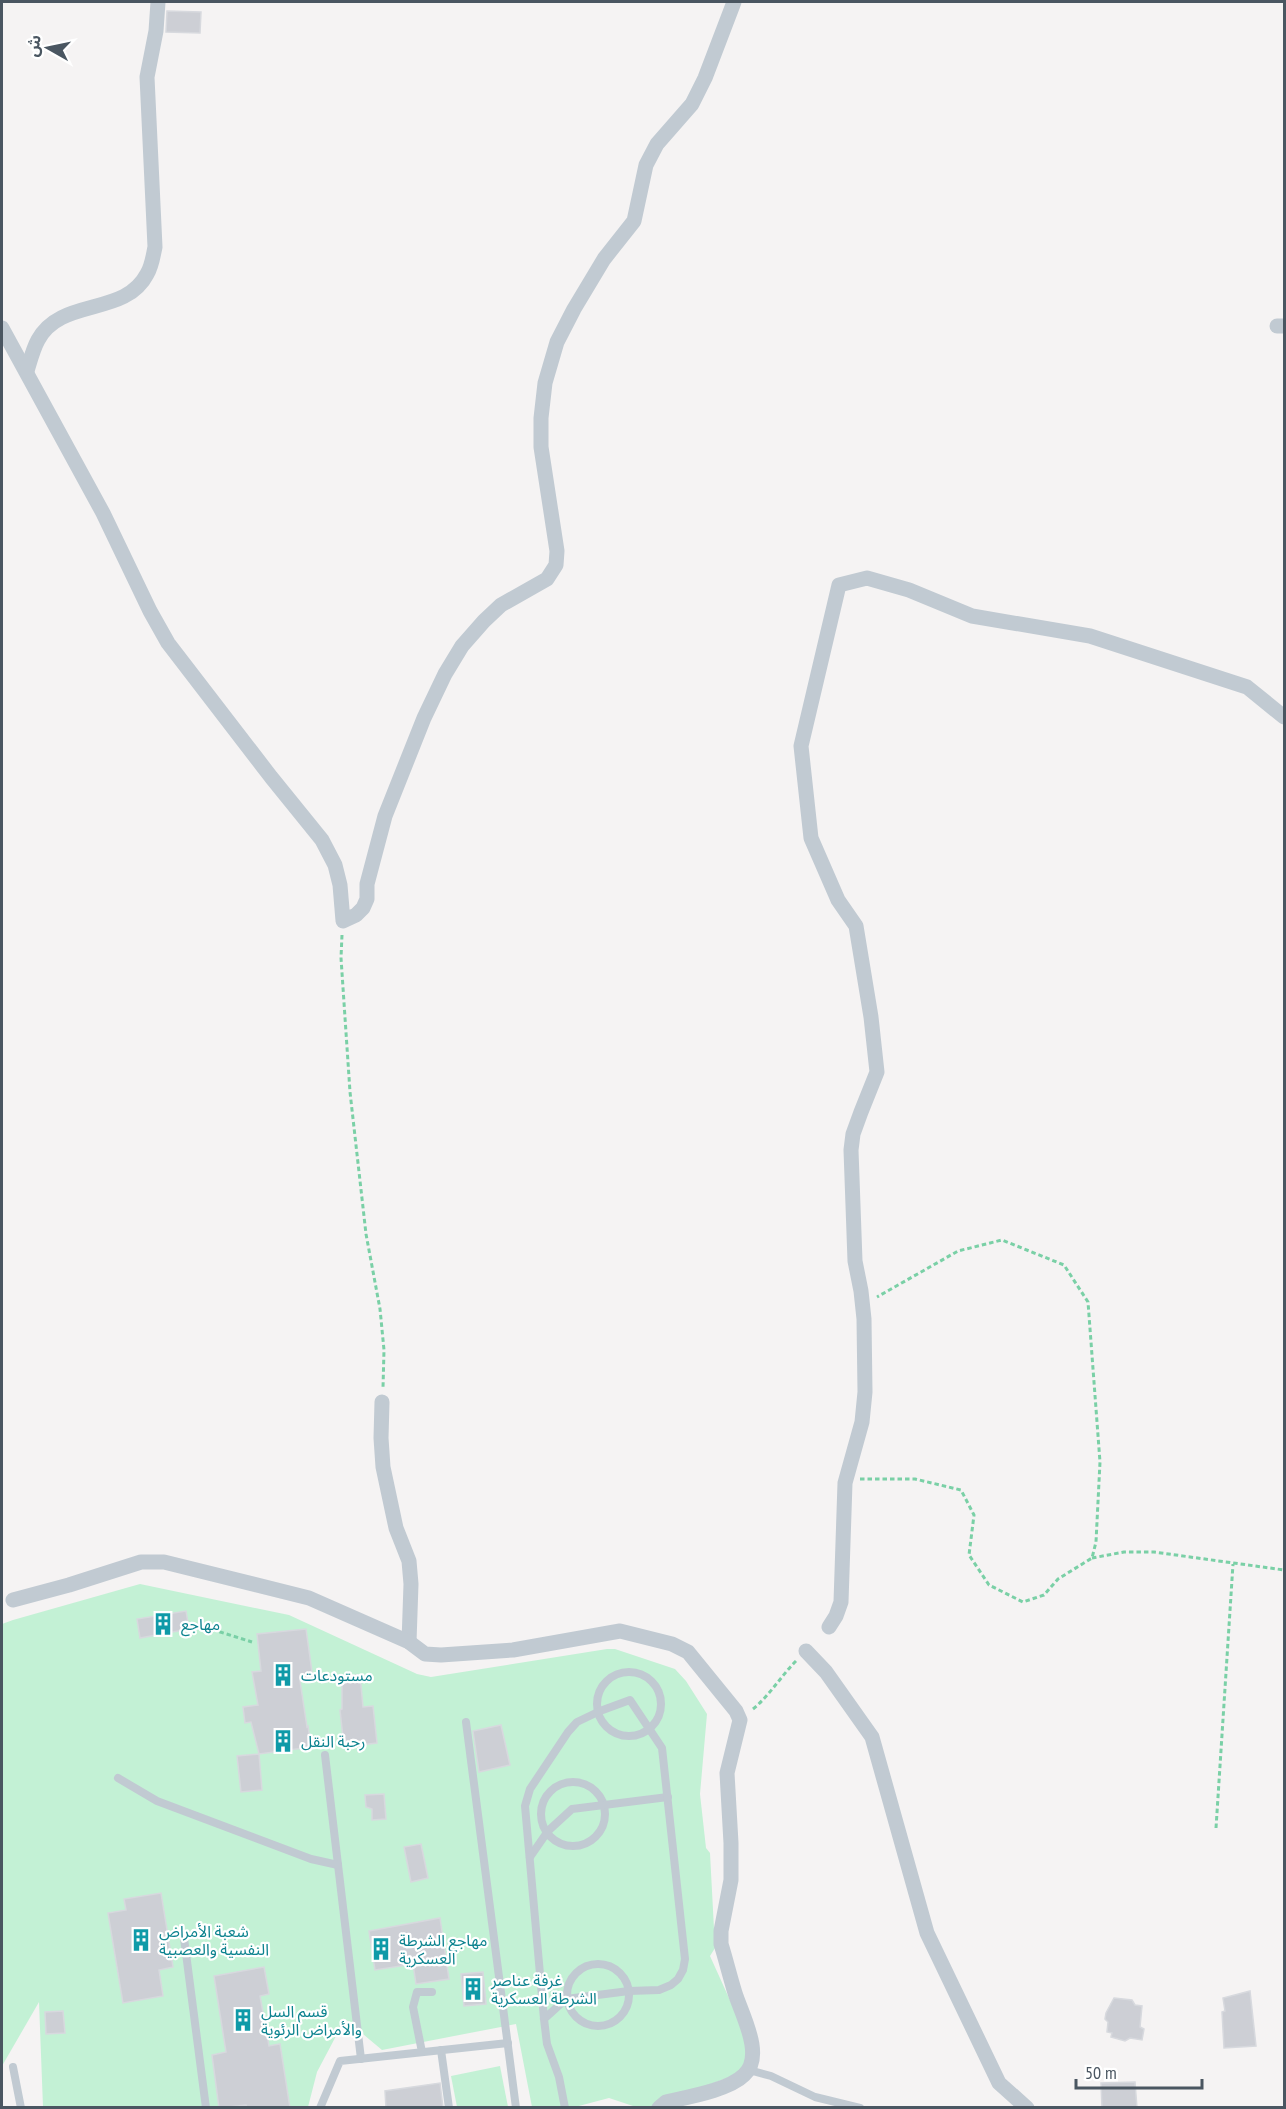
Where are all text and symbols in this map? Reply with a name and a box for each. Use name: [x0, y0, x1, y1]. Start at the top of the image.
north arrow: [18, 18, 78, 78]
text: ش: [22, 33, 45, 58]
building icon: مهاجع: [150, 1611, 176, 1637]
place label: مهاجع: [181, 1614, 220, 1637]
building icon: مستودعات: [270, 1662, 296, 1688]
place label: مستودعات: [301, 1665, 373, 1685]
building icon: رحبة النقل: [270, 1728, 296, 1754]
place label: رحبة النقل: [301, 1731, 365, 1751]
place label: شعبة الأمراض النفسية والعصبية: [159, 1921, 269, 1959]
building icon: شعبة الأمراض النفسية والعصبية: [128, 1927, 154, 1953]
place label: مهاجع الشرطة العسكرية: [399, 1930, 488, 1968]
building icon: مهاجع الشرطة العسكرية: [368, 1936, 394, 1962]
place label: غرفة عناصر الشرطة العسكرية: [490, 1970, 597, 2008]
building icon: غرفة عناصر الشرطة العسكرية: [460, 1976, 486, 2002]
place label: قسم السل والأمراض الرئوية: [261, 2001, 362, 2039]
building icon: قسم السل والأمراض الرئوية: [230, 2007, 256, 2033]
scale bar: [1076, 2052, 1202, 2090]
text: 50 m: [1085, 2061, 1117, 2084]

